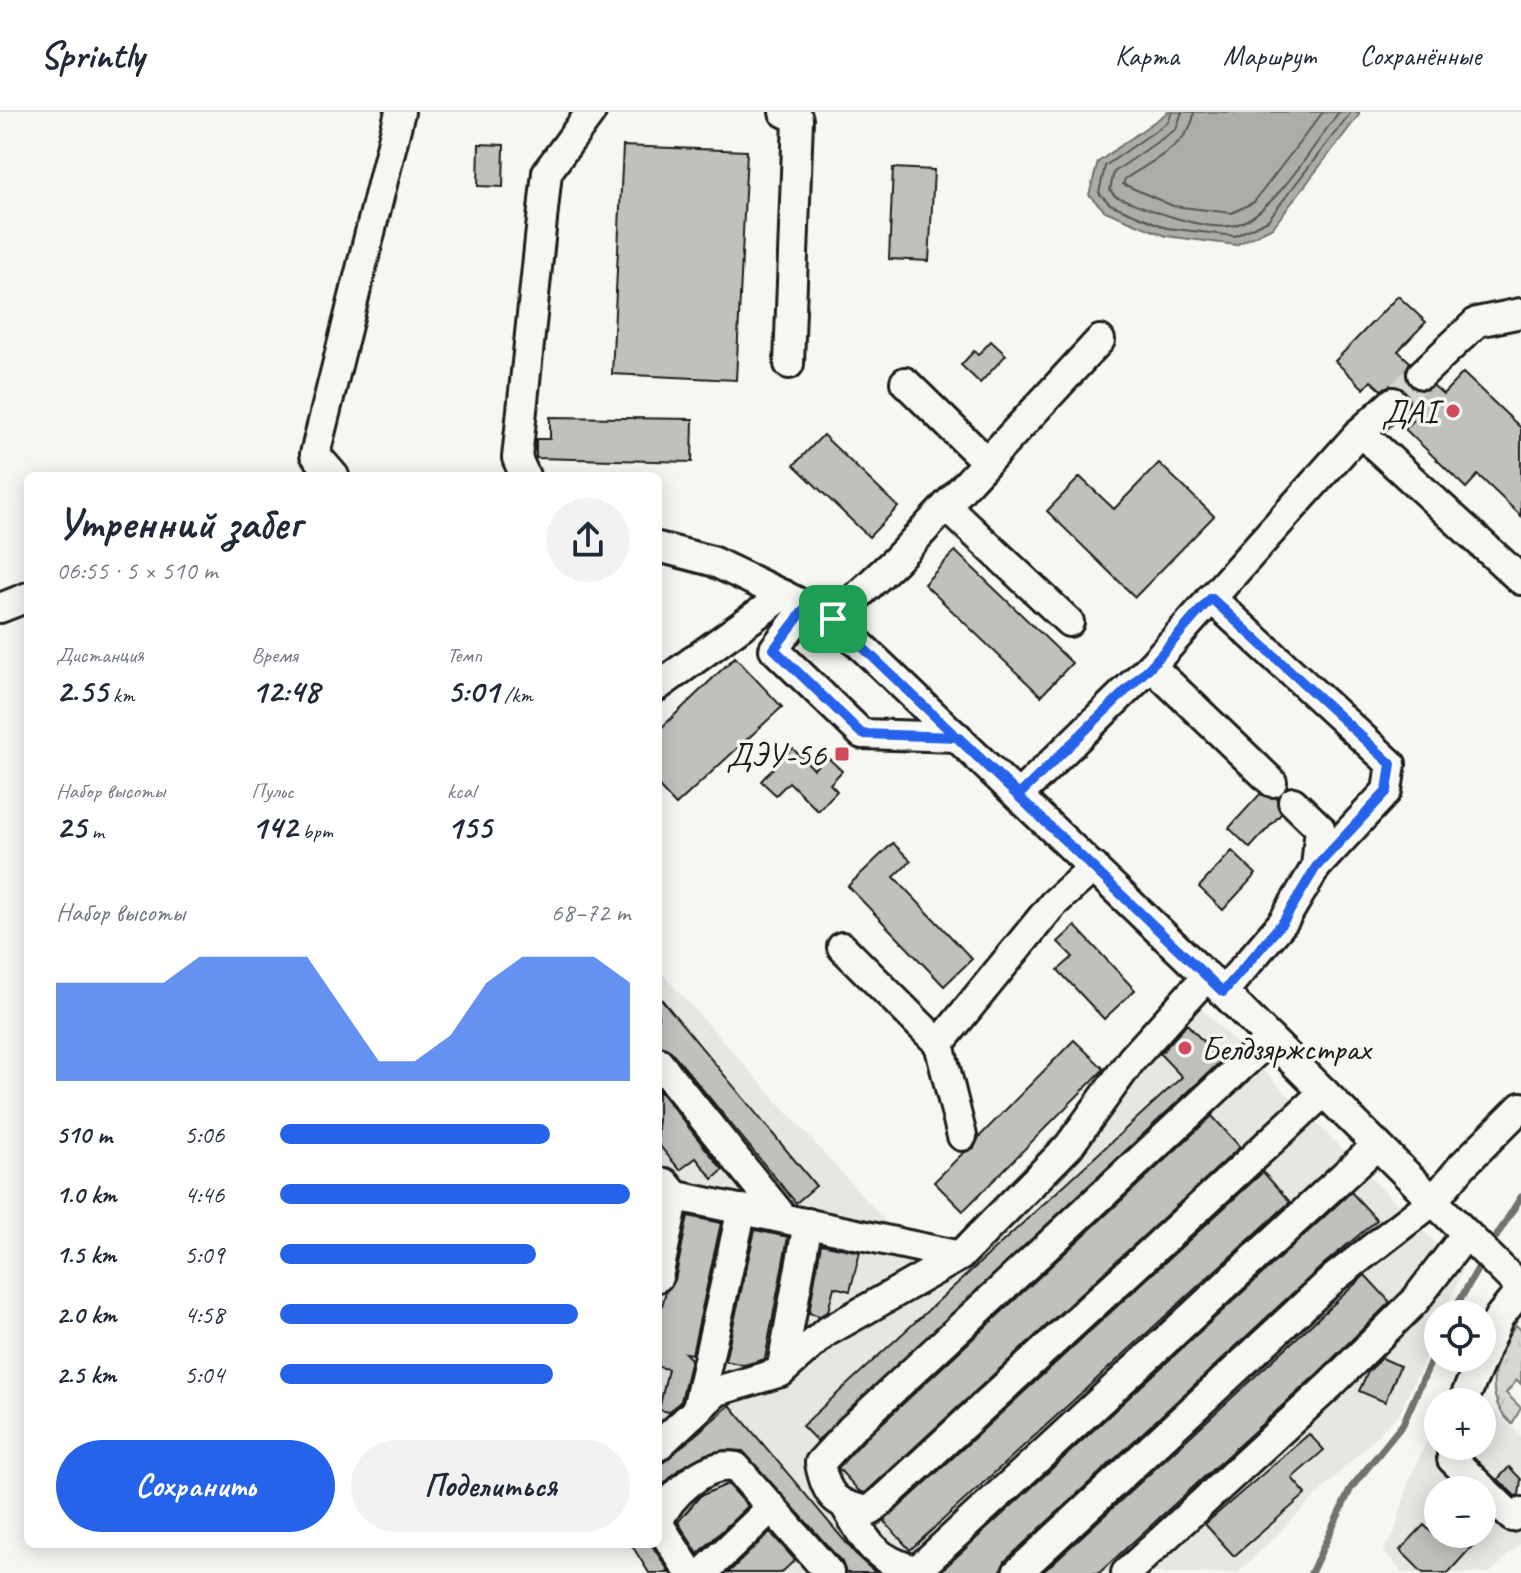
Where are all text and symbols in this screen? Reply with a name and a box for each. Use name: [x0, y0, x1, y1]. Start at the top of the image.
text: Sprintly: [40, 32, 144, 79]
text: Карта: [1115, 38, 1179, 73]
text: Маршрут: [1223, 38, 1315, 73]
text: Сохранённые: [1359, 38, 1481, 73]
place label: ДАІ: [1381, 390, 1444, 433]
marker: ДАІ: [1444, 402, 1462, 420]
text: Утренний забег: [56, 496, 301, 551]
button: share: [546, 498, 630, 582]
text: 06:55 · 5 × 510 m: [56, 554, 217, 587]
pin: [799, 585, 867, 653]
icon: arrive: [811, 597, 855, 641]
text: Дистанция: [56, 641, 144, 669]
text: Время: [251, 641, 298, 669]
text: Темп: [447, 641, 482, 669]
text: 2.55: [56, 669, 108, 712]
text: 12:48: [251, 669, 319, 712]
text: 5:01: [447, 669, 499, 712]
text: km: [108, 681, 134, 709]
text: /km: [499, 681, 533, 709]
place label: ДЭУ-56: [726, 733, 828, 776]
marker: ДЭУ-56: [833, 745, 851, 763]
text: Набор высоты: [56, 777, 165, 805]
text: Пульс: [251, 777, 294, 805]
text: kcal: [447, 777, 476, 805]
text: 25: [56, 805, 86, 848]
text: 142: [251, 805, 297, 848]
text: 155: [447, 805, 491, 848]
text: m: [86, 817, 104, 845]
text: bpm: [297, 817, 333, 845]
text: Набор высоты: [56, 896, 185, 929]
text: 68–72 m: [551, 896, 630, 929]
place label: Белдзяржстрах: [1201, 1027, 1373, 1070]
marker: Белдзяржстрах: [1176, 1039, 1194, 1057]
text: 510 m: [56, 1118, 112, 1151]
text: 5:06: [184, 1118, 224, 1151]
text: 1.0 km: [56, 1178, 116, 1211]
text: 4:46: [184, 1178, 224, 1211]
text: 1.5 km: [56, 1238, 116, 1271]
text: 5:09: [184, 1238, 224, 1271]
text: 2.0 km: [56, 1298, 116, 1331]
text: 4:58: [184, 1298, 224, 1331]
map controls: [1424, 1300, 1496, 1548]
button: locate: [1424, 1300, 1496, 1372]
text: 2.5 km: [56, 1358, 116, 1391]
text: 5:04: [184, 1358, 224, 1391]
button: +: [1424, 1388, 1496, 1460]
button: Сохранить: [56, 1440, 335, 1532]
button: Поделиться: [351, 1440, 630, 1532]
button: −: [1424, 1476, 1496, 1548]

